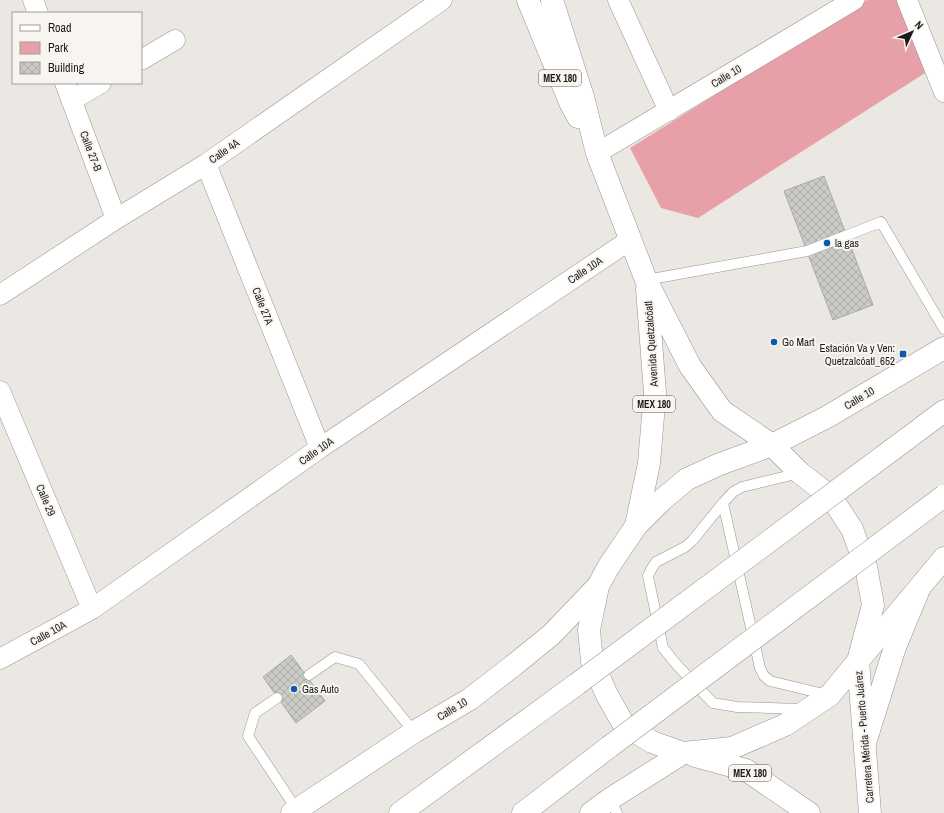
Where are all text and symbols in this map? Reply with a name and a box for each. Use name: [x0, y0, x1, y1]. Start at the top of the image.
legend: [12, 12, 142, 84]
north arrow: [892, 12, 932, 52]
text: N: [912, 18, 926, 32]
text: Road: [48, 20, 72, 36]
text: Park: [48, 40, 68, 56]
text: Building: [48, 60, 85, 76]
street label: Calle 10: [708, 61, 744, 91]
road number: MEX 180: [539, 70, 581, 86]
street label: Calle 27-B: [77, 129, 105, 173]
street label: Calle 4A: [206, 135, 243, 167]
place label: la gas: [835, 236, 860, 250]
marker: la gas: [822, 238, 832, 248]
street label: Calle 10A: [565, 253, 606, 287]
street label: Calle 27A: [249, 285, 277, 328]
street label: Avenida Quetzalcóatl: [641, 301, 661, 388]
place label: Go Mart: [782, 335, 815, 349]
marker: Go Mart: [769, 337, 779, 347]
place label: Estación Va y Ven: Quetzalcóatl_652: [819, 341, 895, 368]
marker: Estación Va y Ven: Quetzalcóatl_652: [898, 349, 908, 359]
street label: Calle 10: [841, 383, 877, 413]
road number: MEX 180: [633, 396, 675, 412]
street label: Calle 10A: [296, 433, 337, 468]
street label: Calle 29: [33, 482, 59, 518]
street label: Calle 10A: [28, 617, 69, 649]
street label: Carretera Mérida - Puerto Juárez: [851, 670, 877, 804]
place label: Gas Auto: [302, 682, 339, 696]
marker: Gas Auto: [289, 684, 299, 694]
street label: Calle 10: [434, 694, 470, 724]
road number: MEX 180: [729, 765, 771, 781]

